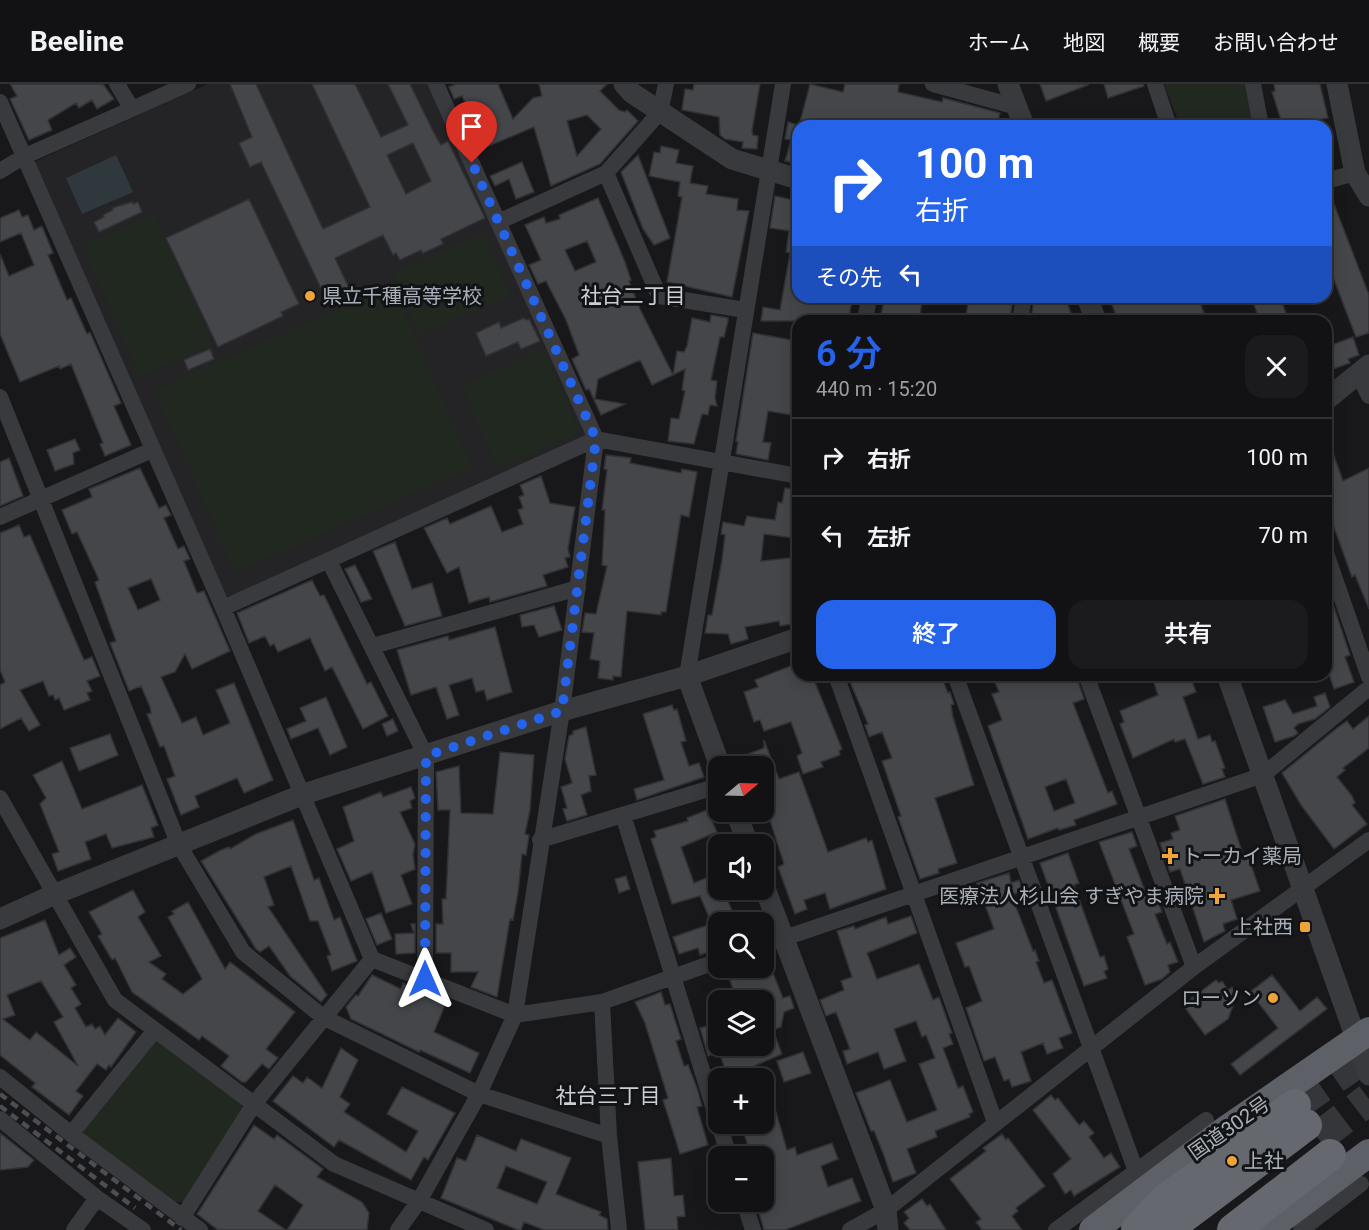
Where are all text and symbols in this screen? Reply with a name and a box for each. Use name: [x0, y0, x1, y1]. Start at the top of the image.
text: Beeline: [30, 25, 124, 58]
text: ホーム: [968, 31, 1030, 55]
text: 地図: [1063, 31, 1105, 55]
text: 概要: [1138, 31, 1180, 55]
text: お問い合わせ: [1213, 31, 1339, 55]
pin: [446, 101, 497, 163]
icon: arrive: [455, 110, 488, 143]
text: 100 m: [915, 139, 1034, 188]
icon: right: [816, 144, 894, 222]
text: 右折: [915, 195, 969, 227]
icon: left: [894, 258, 927, 291]
text: その先: [816, 265, 882, 290]
place label: 県立千種高等学校: [322, 284, 482, 308]
district label: 社台二丁目: [581, 284, 686, 308]
marker: 県立千種高等学校: [303, 289, 317, 303]
text: 6 分: [816, 333, 882, 375]
button: close: [1245, 335, 1308, 398]
text: 440 m · 15:20: [816, 377, 937, 401]
icon: right: [816, 441, 849, 474]
text: 100 m: [1246, 445, 1308, 470]
text: 右折: [867, 447, 911, 472]
icon: left: [816, 519, 849, 552]
text: 70 m: [1259, 523, 1308, 548]
text: 左折: [867, 525, 911, 550]
button: 終了: [816, 600, 1056, 669]
button: 共有: [1068, 600, 1308, 669]
north arrow: [708, 756, 774, 822]
map controls: [708, 756, 774, 1212]
button: sound: [708, 834, 774, 900]
place label: トーカイ薬局: [1182, 844, 1302, 868]
marker: トーカイ薬局: [1163, 849, 1177, 863]
place label: 医療法人杉山会 すぎやま病院: [939, 884, 1204, 908]
marker: 医療法人杉山会 すぎやま病院: [1208, 887, 1226, 905]
button: search: [708, 912, 774, 978]
place label: 上社西: [1233, 915, 1293, 939]
marker: 上社西: [1298, 920, 1312, 934]
position arrow: [393, 947, 457, 1011]
place label: ローソン: [1181, 986, 1261, 1010]
button: layers: [708, 990, 774, 1056]
marker: ローソン: [1266, 991, 1280, 1005]
button: +: [708, 1068, 774, 1134]
district label: 社台三丁目: [556, 1084, 661, 1108]
street label: 国道302号: [1184, 1091, 1274, 1165]
button: −: [708, 1146, 774, 1212]
place label: 上社: [1244, 1149, 1284, 1173]
marker: 上社: [1225, 1154, 1239, 1168]

